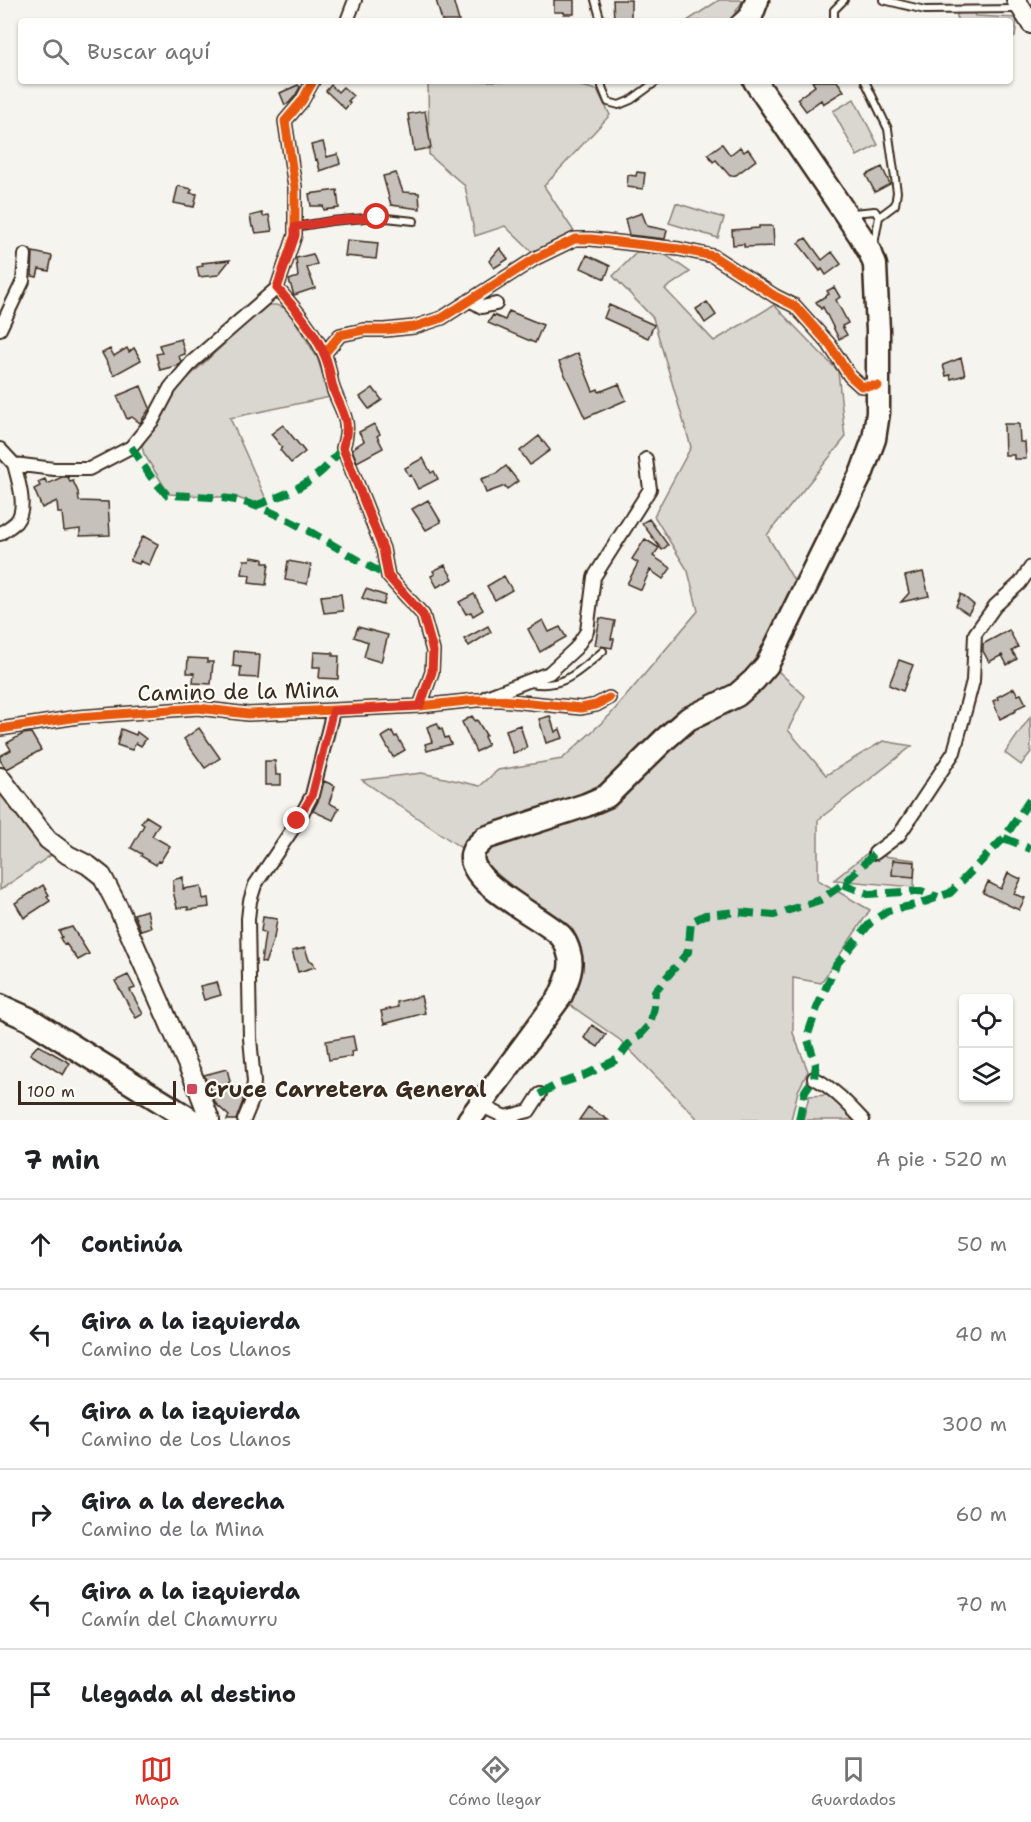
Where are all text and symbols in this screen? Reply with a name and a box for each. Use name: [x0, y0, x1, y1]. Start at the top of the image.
search box: [18, 18, 1013, 84]
icon: search: [39, 35, 72, 68]
text: Buscar aquí: [87, 37, 210, 66]
route start: [363, 203, 389, 229]
street label: Camino de la Mina: [137, 675, 339, 708]
route end: [283, 807, 309, 833]
map controls: [959, 994, 1013, 1102]
button: locate: [959, 994, 1013, 1048]
button: layers: [959, 1048, 1013, 1102]
place label: Cruce Carretera General: [204, 1075, 487, 1104]
scale bar: [18, 1078, 176, 1106]
text: 100 m: [27, 1081, 75, 1102]
marker: Cruce Carretera General: [185, 1082, 199, 1096]
text: 7 min: [24, 1142, 100, 1177]
text: A pie · 520 m: [876, 1146, 1007, 1172]
icon: ahead: [24, 1228, 57, 1261]
text: Continúa: [81, 1230, 183, 1259]
text: 50 m: [957, 1231, 1007, 1257]
text: Gira a la izquierda: [81, 1307, 300, 1336]
icon: left: [24, 1318, 57, 1351]
text: 40 m: [955, 1321, 1007, 1347]
text: Camino de Los Llanos: [81, 1336, 291, 1362]
text: Gira a la izquierda: [81, 1397, 300, 1426]
icon: left: [24, 1408, 57, 1441]
text: 300 m: [941, 1411, 1007, 1437]
text: Camino de Los Llanos: [81, 1426, 291, 1452]
text: Gira a la derecha: [81, 1487, 285, 1516]
icon: right: [24, 1498, 57, 1531]
text: 60 m: [955, 1501, 1007, 1527]
text: Camino de la Mina: [81, 1516, 264, 1542]
text: Gira a la izquierda: [81, 1577, 300, 1606]
icon: left: [24, 1588, 57, 1621]
text: 70 m: [955, 1591, 1007, 1617]
text: Camín del Chamurru: [81, 1606, 278, 1632]
icon: arrive: [24, 1678, 57, 1711]
text: Llegada al destino: [81, 1680, 296, 1709]
tab: Mapa: [135, 1753, 179, 1810]
tab: Cómo llegar: [448, 1753, 542, 1810]
tab: Guardados: [811, 1753, 896, 1810]

